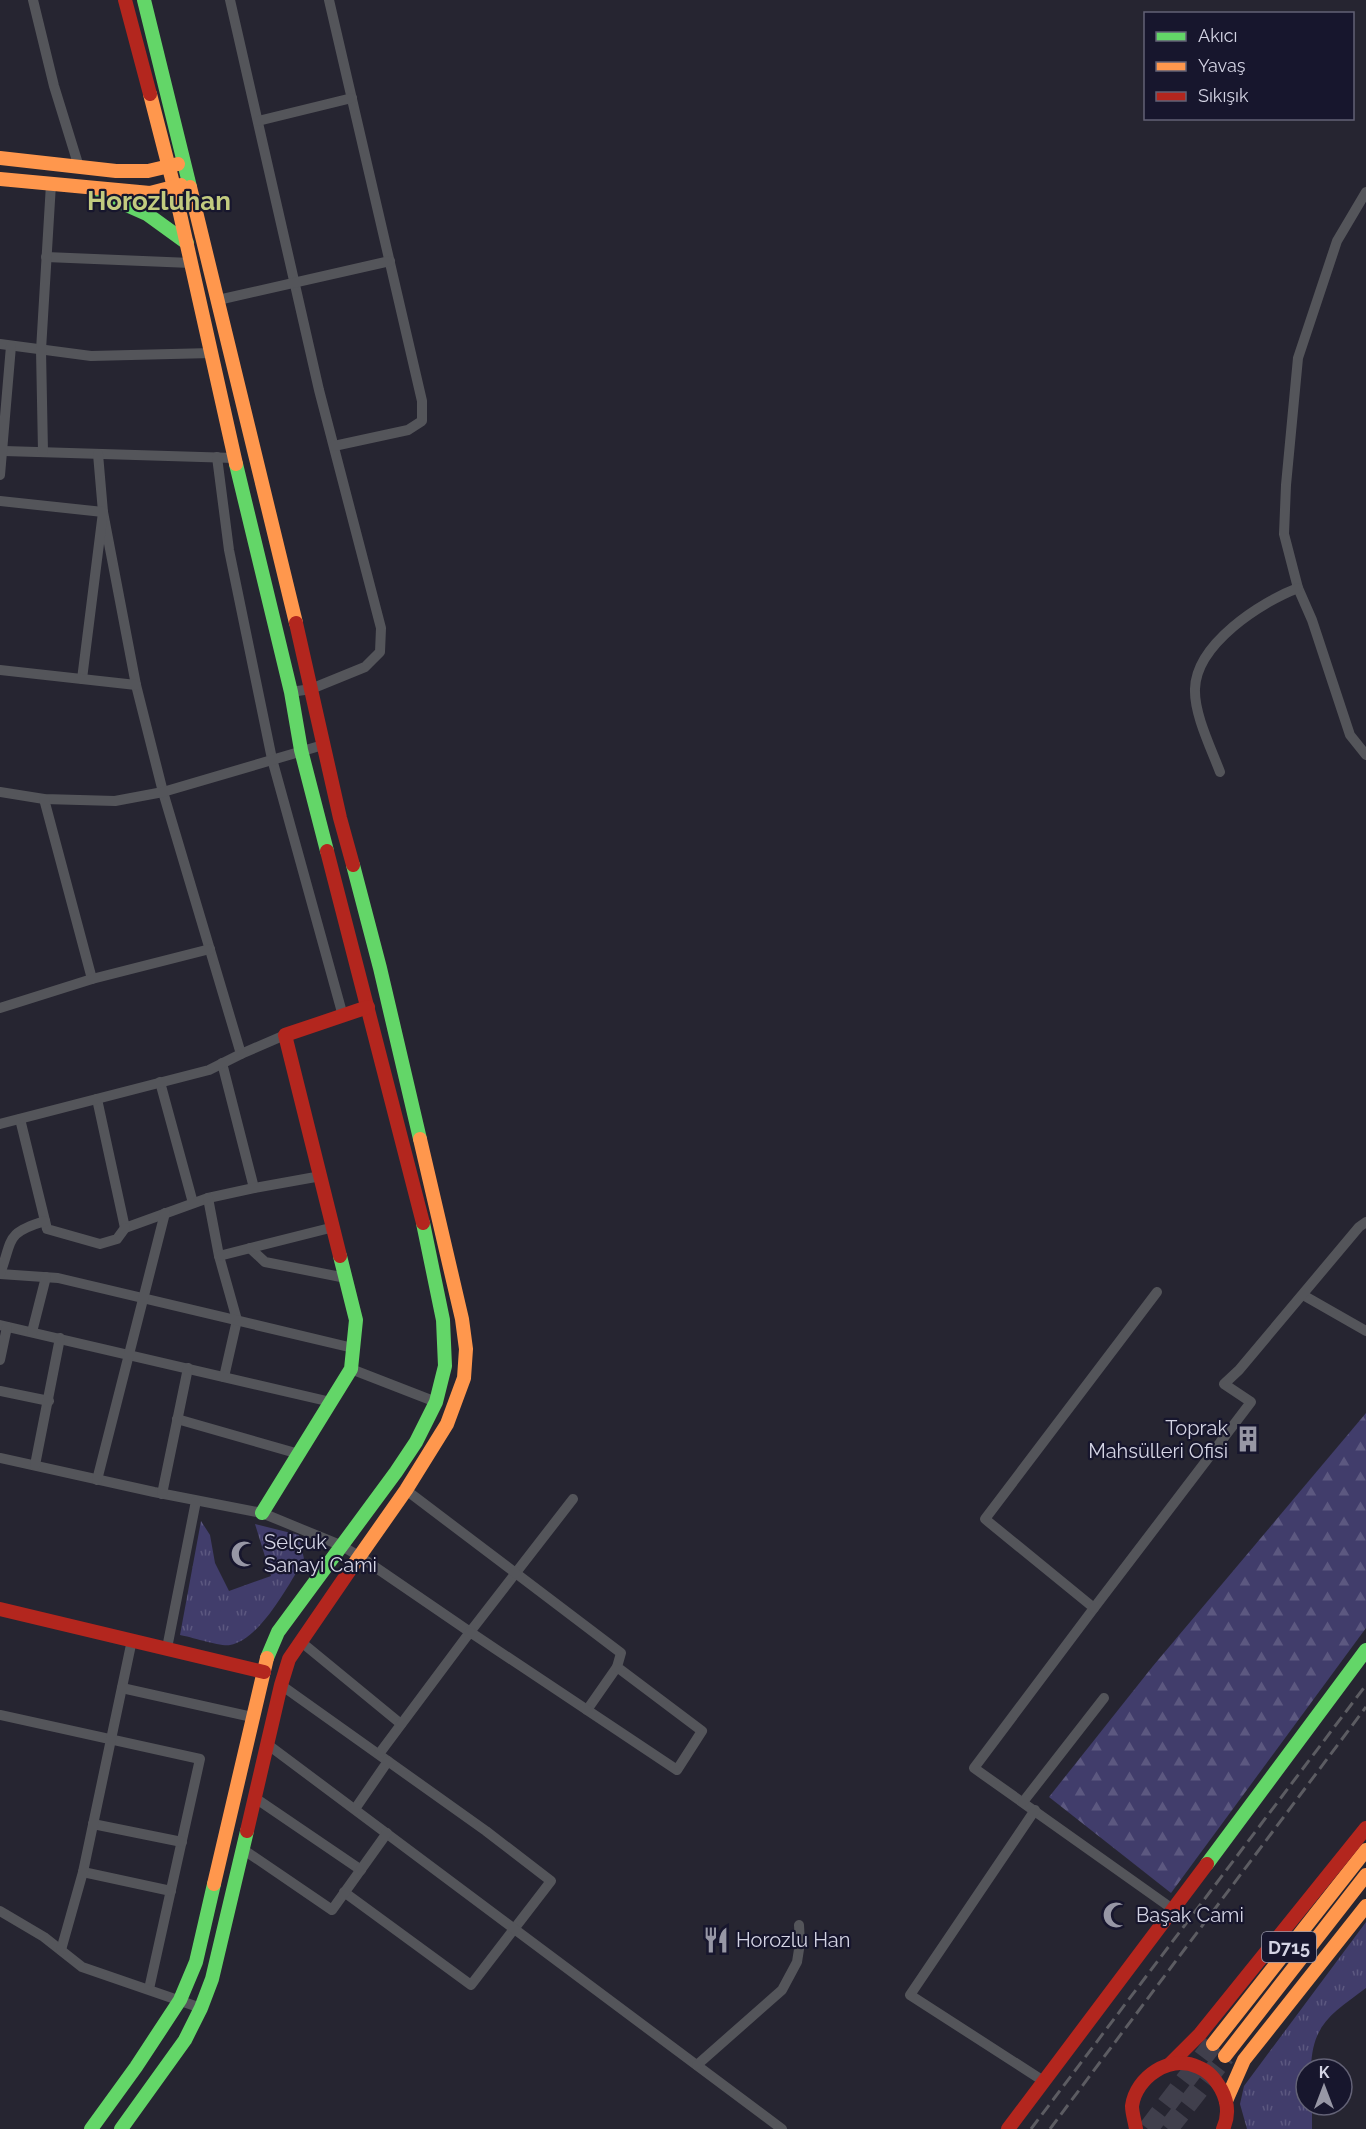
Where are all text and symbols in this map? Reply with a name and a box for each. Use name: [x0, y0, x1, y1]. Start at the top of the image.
legend: [1144, 12, 1354, 120]
text: Akıcı: [1198, 25, 1237, 46]
text: Yavaş: [1198, 55, 1246, 76]
text: Sıkışık: [1198, 85, 1249, 106]
district label: Horozluhan: [87, 186, 231, 216]
place label: Toprak Mahsülleri Ofisi: [1088, 1416, 1228, 1463]
building icon: Toprak Mahsülleri Ofisi: [1233, 1424, 1263, 1454]
place label: Selçuk Sanayi Cami: [264, 1530, 377, 1577]
mosque icon: Selçuk Sanayi Cami: [229, 1539, 259, 1569]
mosque icon: Başak Cami: [1101, 1900, 1131, 1930]
place label: Başak Cami: [1136, 1903, 1244, 1927]
restaurant icon: Horozlu Han: [701, 1925, 731, 1955]
place label: Horozlu Han: [736, 1928, 850, 1952]
road number: D715: [1262, 1932, 1316, 1962]
north arrow: [1294, 2057, 1354, 2117]
text: K: [1319, 2063, 1330, 2082]

